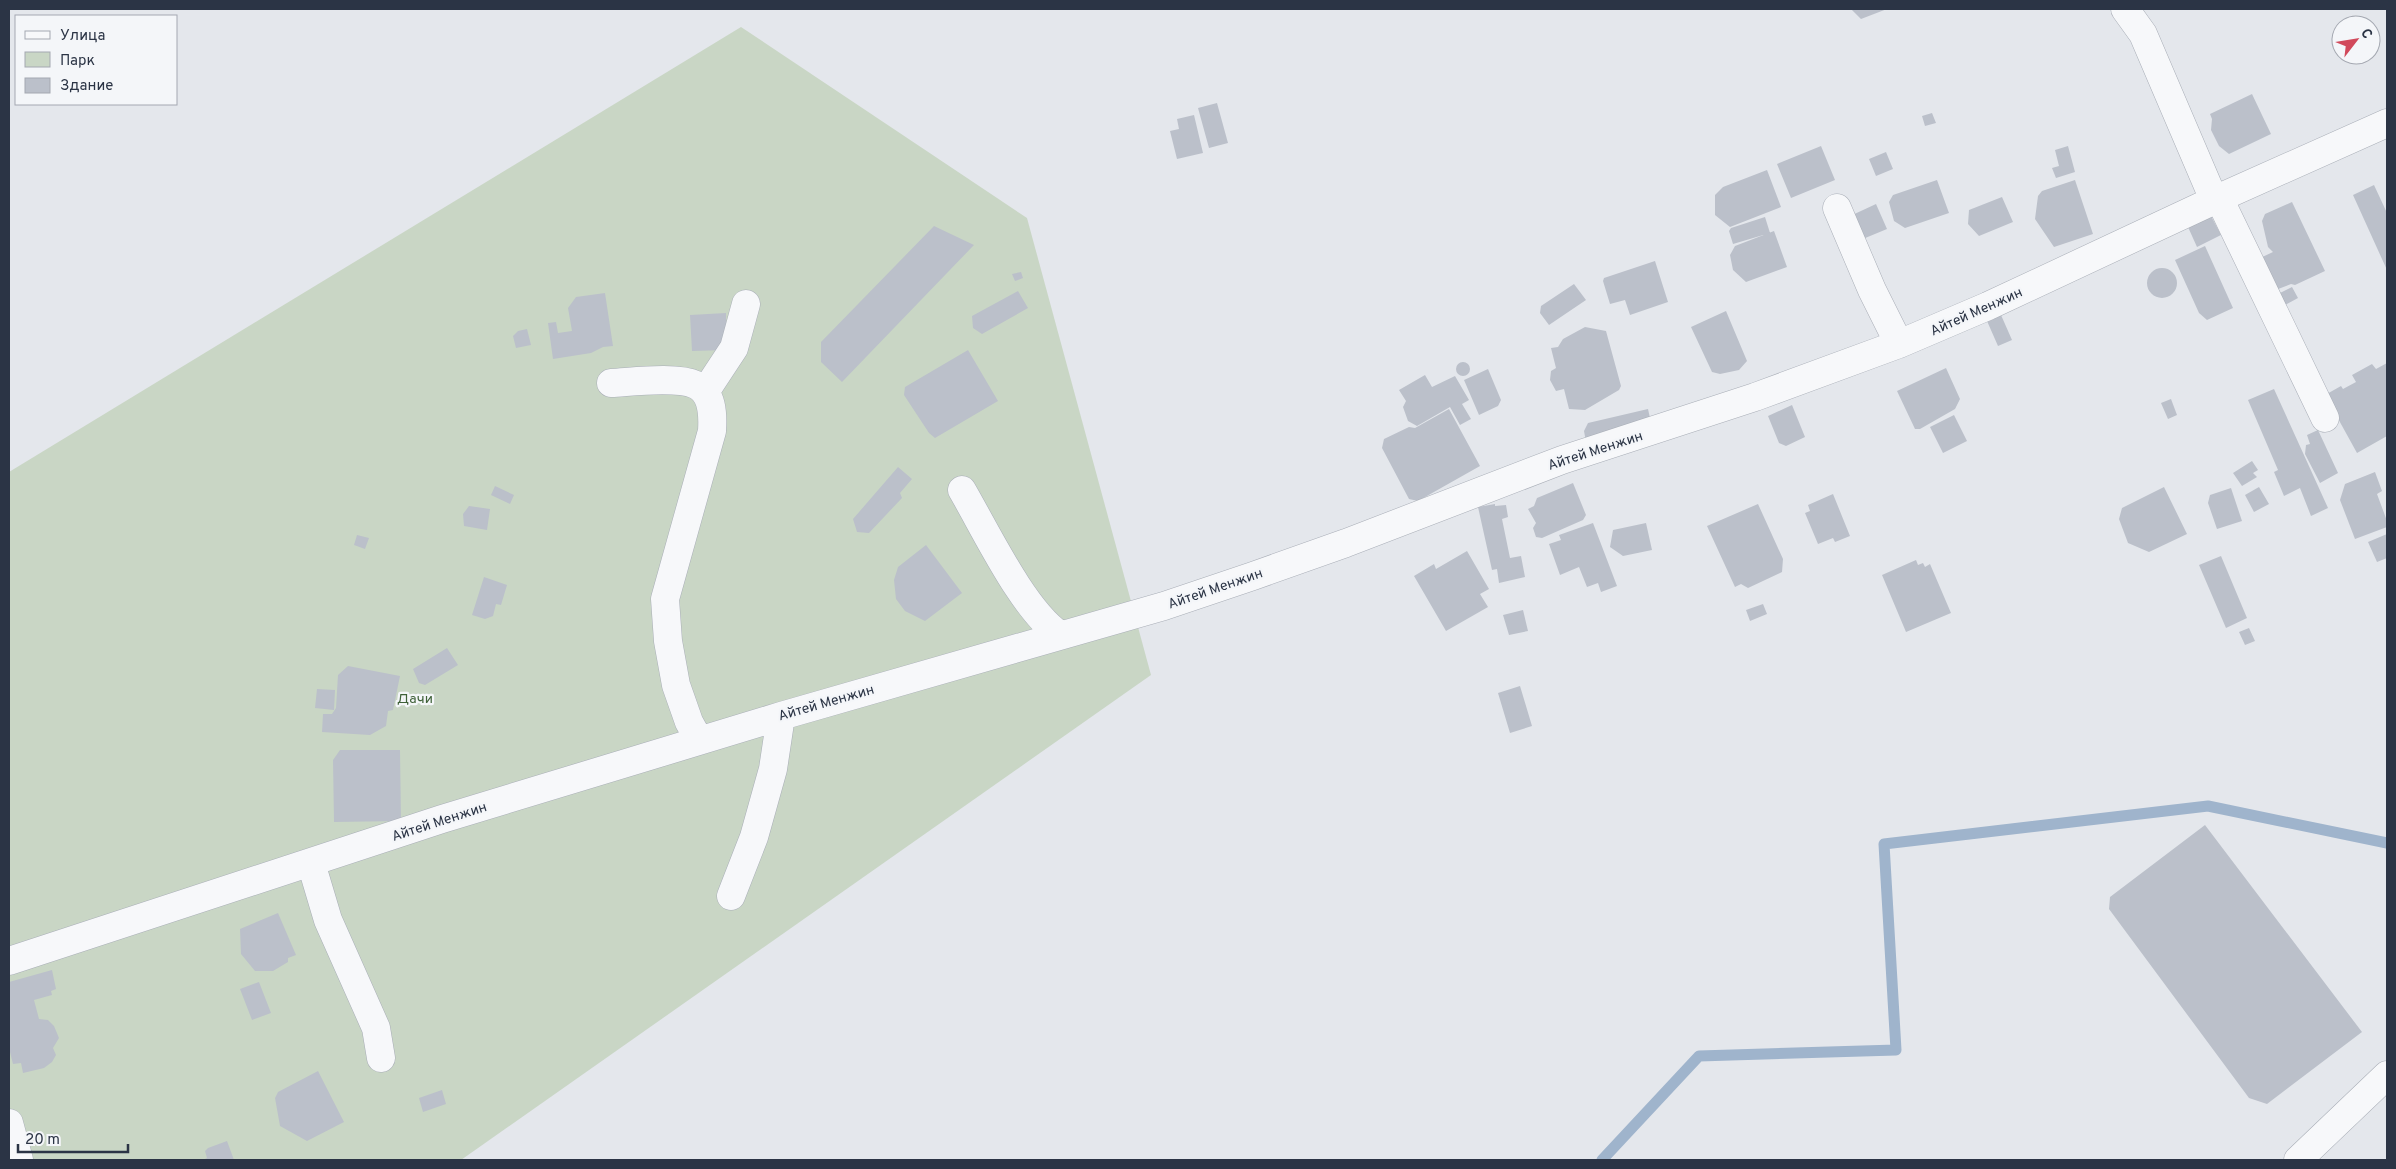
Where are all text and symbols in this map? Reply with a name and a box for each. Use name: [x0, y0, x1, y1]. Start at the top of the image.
legend: [15, 15, 178, 105]
north arrow: [2331, 15, 2381, 65]
text: С: [2356, 26, 2375, 42]
text: Улица: [60, 27, 105, 46]
text: Парк: [60, 52, 95, 71]
text: Здание: [60, 77, 113, 96]
street label: Айтей Менжин: [1928, 284, 2025, 340]
street label: Айтей Менжин: [1546, 428, 1645, 475]
street label: Айтей Менжин: [1166, 565, 1265, 614]
street label: Айтей Менжин: [776, 682, 876, 725]
park label: Дачи: [397, 691, 433, 708]
street label: Айтей Менжин: [390, 799, 489, 846]
scale bar: [18, 1122, 128, 1154]
text: 20 m: [25, 1131, 60, 1150]

